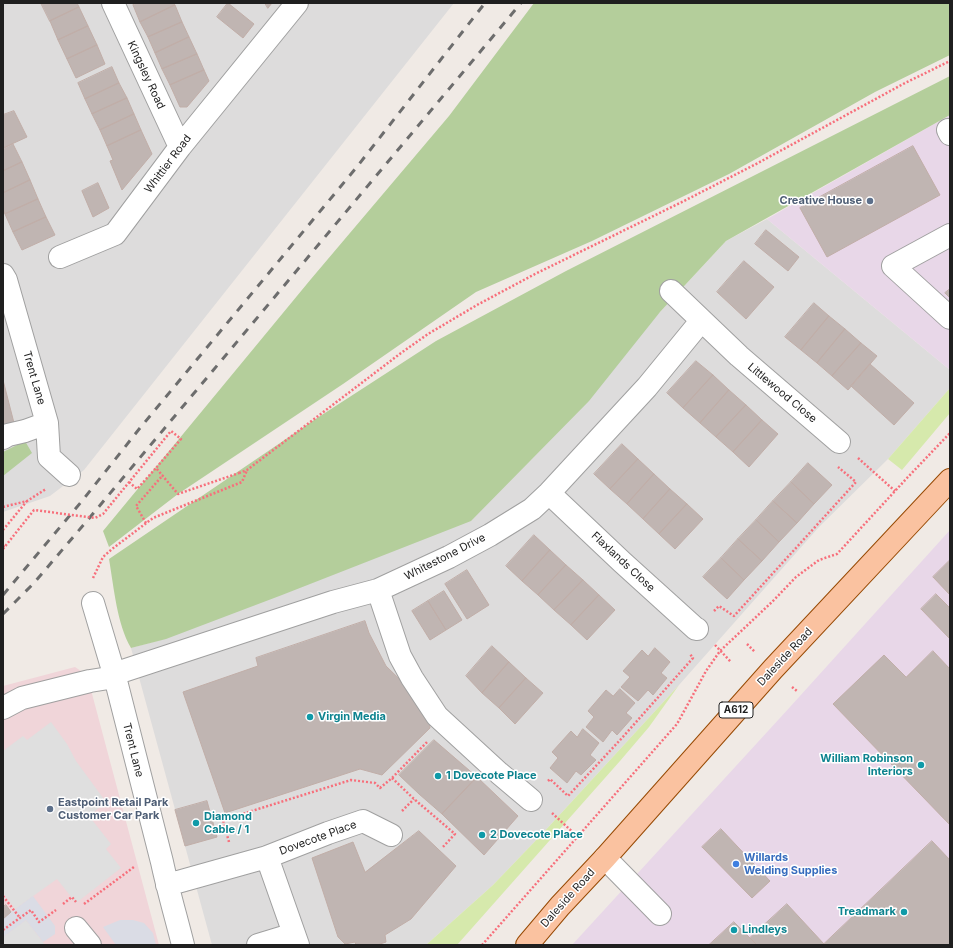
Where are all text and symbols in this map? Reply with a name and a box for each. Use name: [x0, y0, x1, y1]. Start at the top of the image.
street label: Kingsley Road: [124, 39, 168, 111]
street label: Whittier Road: [142, 132, 194, 196]
place label: Creative House: [780, 194, 862, 208]
marker: Creative House: [865, 196, 875, 206]
street label: Trent Lane: [20, 350, 48, 406]
street label: Littlewood Close: [745, 360, 819, 426]
street label: Flaxlands Close: [589, 529, 657, 595]
street label: Whitestone Drive: [402, 531, 488, 583]
street label: Daleside Road: [755, 625, 815, 689]
road number: A612: [719, 702, 753, 718]
place label: Virgin Media: [318, 710, 386, 724]
marker: Virgin Media: [305, 712, 315, 722]
street label: Trent Lane: [120, 722, 146, 778]
place label: William Robinson Interiors: [820, 752, 913, 778]
marker: William Robinson Interiors: [916, 760, 926, 770]
place label: 1 Dovecote Place: [446, 769, 537, 783]
marker: 1 Dovecote Place: [433, 771, 443, 781]
place label: Eastpoint Retail Park Customer Car Park: [58, 796, 168, 822]
marker: Eastpoint Retail Park Customer Car Park: [45, 804, 55, 814]
place label: Diamond Cable / 1: [204, 810, 252, 836]
marker: Diamond Cable / 1: [191, 818, 201, 828]
street label: Dovecote Place: [278, 818, 358, 858]
place label: 2 Dovecote Place: [490, 828, 583, 842]
marker: 2 Dovecote Place: [477, 830, 487, 840]
place label: Willards Welding Supplies: [744, 851, 837, 877]
marker: Willards Welding Supplies: [731, 859, 741, 869]
street label: Daleside Road: [538, 866, 598, 930]
place label: Treadmark: [838, 905, 896, 919]
marker: Treadmark: [899, 907, 909, 917]
place label: Lindleys: [742, 923, 787, 937]
marker: Lindleys: [729, 925, 739, 935]

